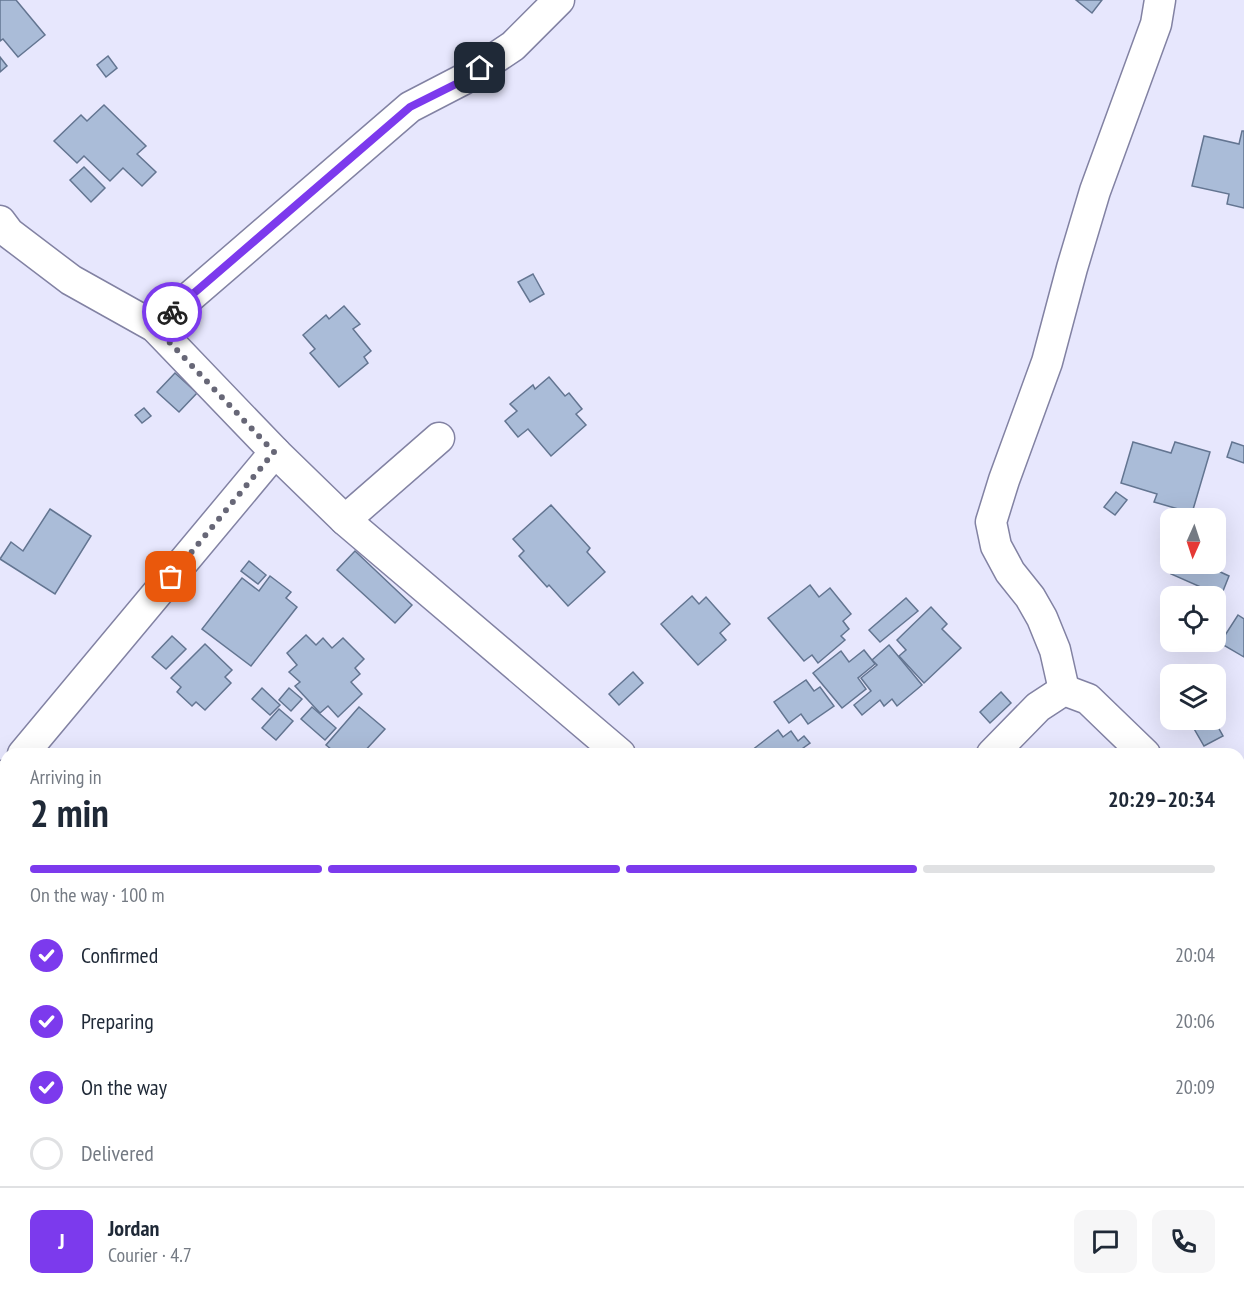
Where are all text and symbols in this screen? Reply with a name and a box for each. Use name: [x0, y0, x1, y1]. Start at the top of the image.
pin: [454, 42, 505, 93]
icon: home: [463, 51, 496, 84]
courier: [142, 282, 202, 342]
icon: bike: [156, 296, 189, 329]
north arrow: [1160, 508, 1226, 574]
map controls: [1160, 508, 1226, 730]
pin: [145, 551, 196, 602]
icon: bag: [154, 560, 187, 593]
button: locate: [1160, 586, 1226, 652]
button: layers: [1160, 664, 1226, 730]
text: Arriving in: [30, 764, 102, 790]
text: 20:29–20:34: [1108, 785, 1215, 813]
text: 2 min: [30, 787, 109, 838]
text: On the way · 100 m: [30, 882, 165, 908]
icon: check: [30, 939, 63, 972]
text: Confirmed: [81, 941, 158, 969]
text: 20:04: [1175, 942, 1215, 968]
icon: check: [30, 1005, 63, 1038]
text: Preparing: [81, 1007, 154, 1035]
text: 20:06: [1175, 1008, 1215, 1034]
icon: check: [30, 1071, 63, 1104]
text: On the way: [81, 1073, 167, 1101]
text: 20:09: [1175, 1074, 1215, 1100]
text: Delivered: [81, 1139, 154, 1167]
button: chat: [1074, 1210, 1137, 1273]
button: phone: [1152, 1210, 1215, 1273]
text: Jordan: [108, 1214, 159, 1242]
text: J: [58, 1227, 65, 1255]
text: Courier · 4.7: [108, 1242, 192, 1268]

